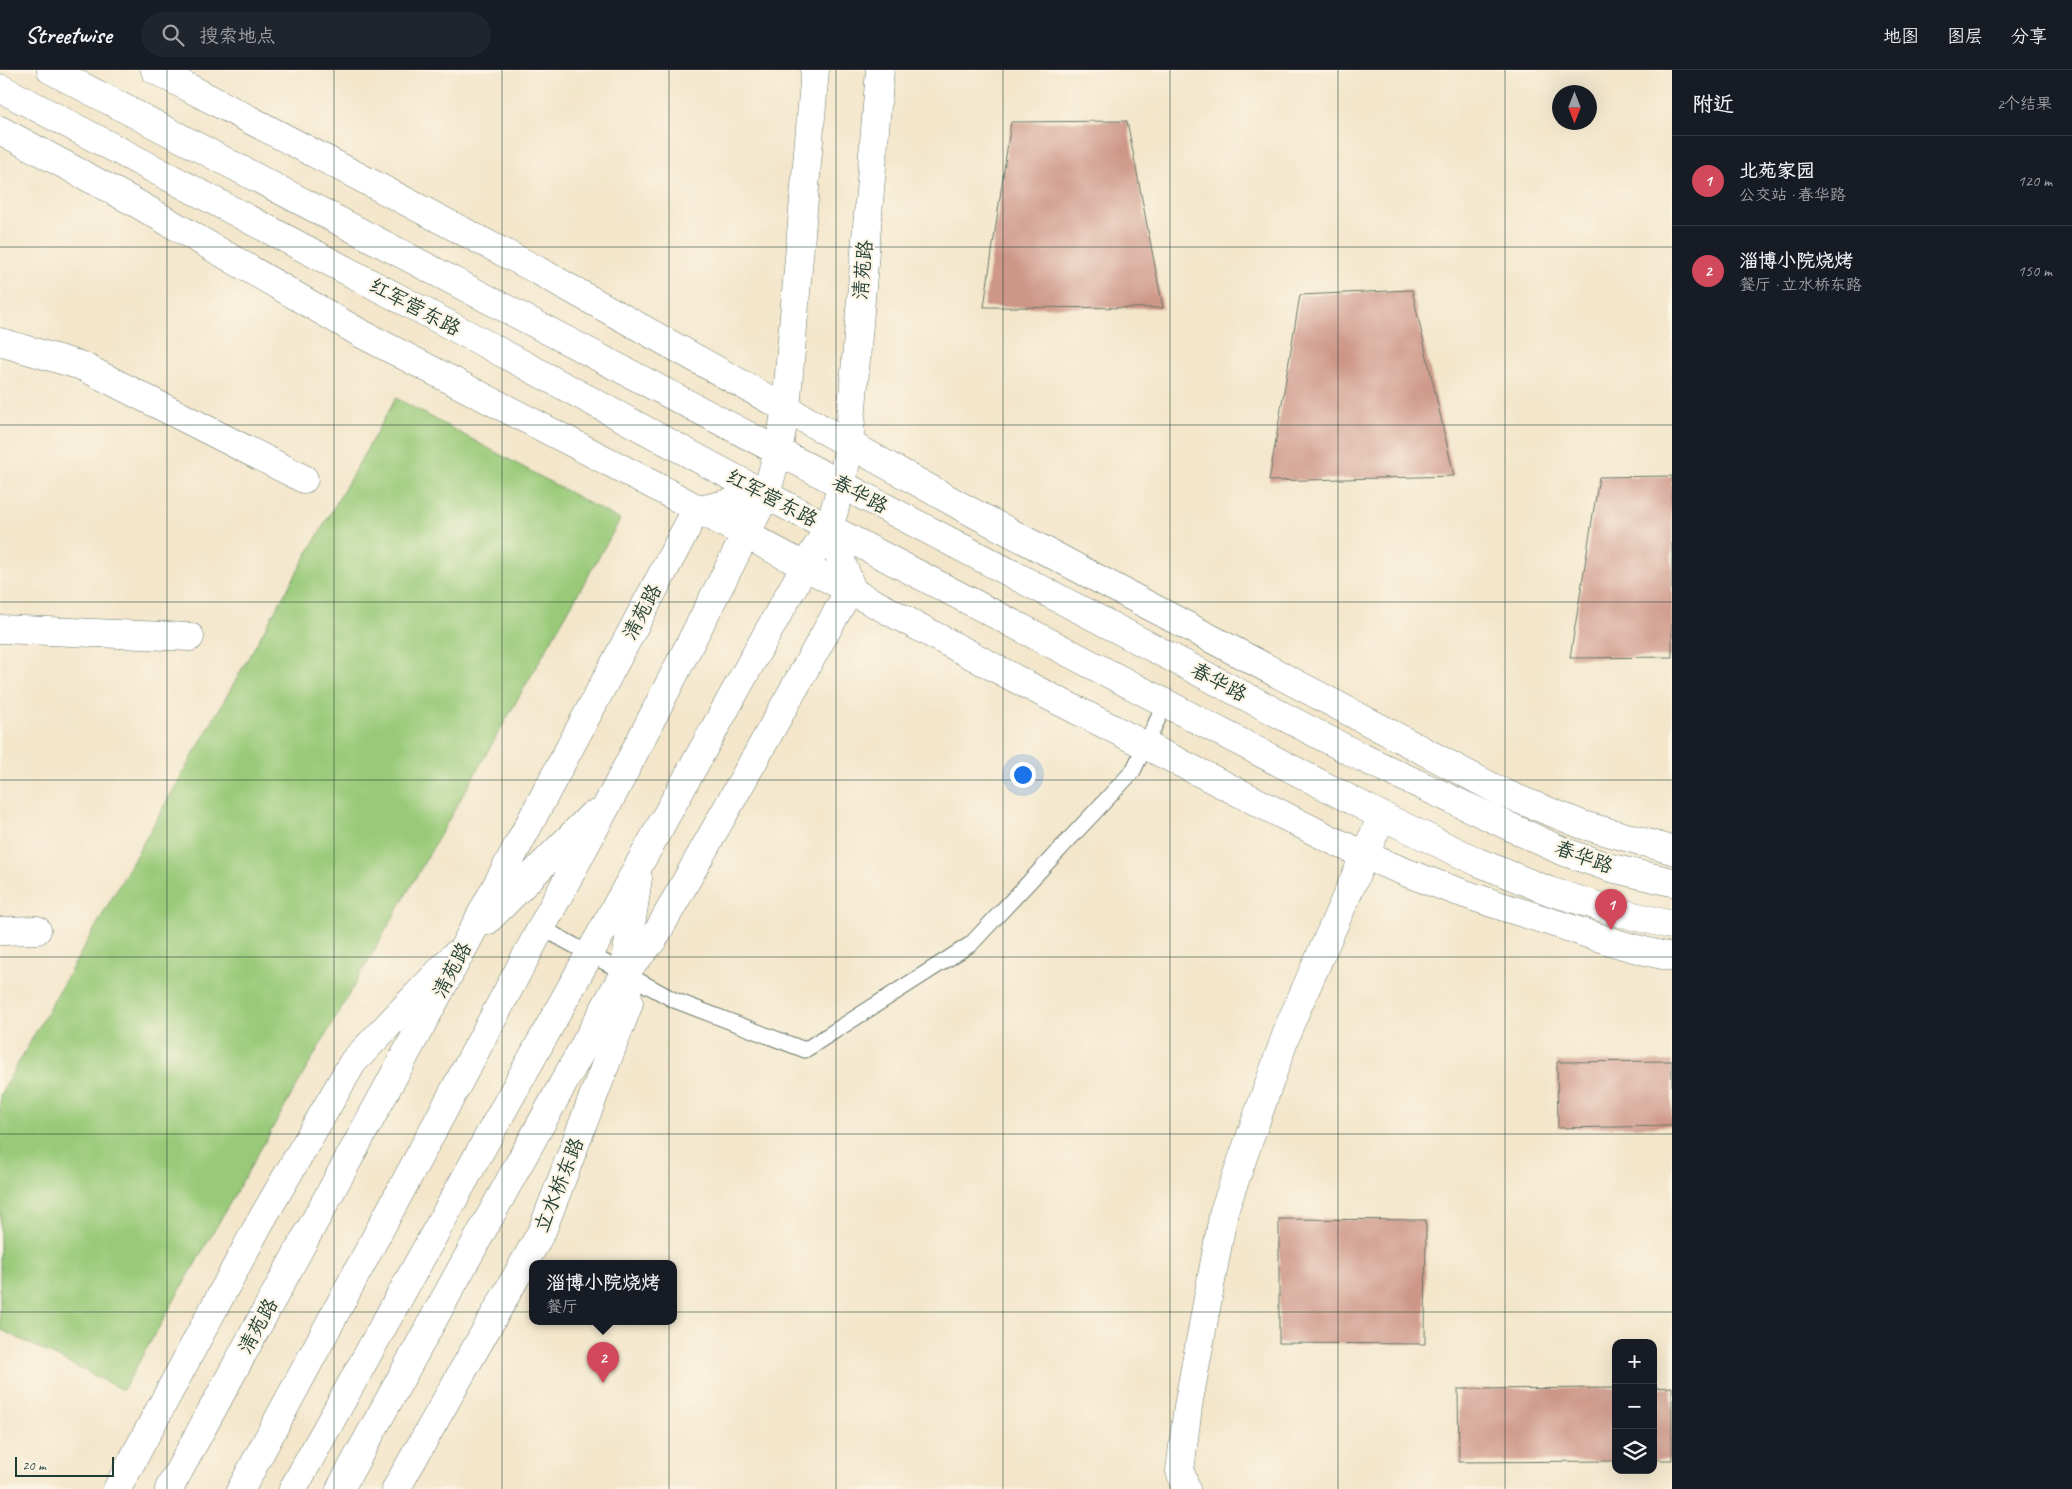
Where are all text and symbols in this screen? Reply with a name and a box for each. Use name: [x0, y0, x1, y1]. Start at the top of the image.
search box: [141, 12, 491, 57]
text: Streetwise: [25, 20, 111, 50]
icon: search: [159, 21, 187, 49]
text: 搜索地点: [199, 24, 275, 48]
text: 地图: [1883, 25, 1919, 47]
text: 图层: [1947, 25, 1983, 47]
text: 分享: [2011, 25, 2047, 47]
north arrow: [1552, 85, 1597, 130]
text: 附近: [1692, 91, 1734, 117]
text: 2个结果: [1997, 94, 2052, 114]
text: 北苑家园: [1739, 159, 1815, 183]
text: 1: [1704, 171, 1712, 191]
text: 120 m: [2018, 171, 2052, 191]
text: 公交站 · 春华路: [1739, 185, 1846, 205]
street label: 清苑路: [848, 238, 878, 301]
text: 淄博小院烧烤: [1739, 249, 1853, 273]
text: 2: [1704, 261, 1712, 281]
text: 150 m: [2018, 261, 2052, 281]
street label: 红军营东路: [365, 272, 466, 342]
text: 餐厅 · 立水桥东路: [1739, 275, 1862, 295]
street label: 红军营东路: [722, 463, 823, 533]
street label: 春华路: [828, 469, 893, 520]
street label: 清苑路: [617, 579, 668, 644]
street label: 春华路: [1187, 657, 1252, 708]
your location: [1010, 762, 1036, 788]
street label: 春华路: [1552, 835, 1617, 879]
pin: 1: [1595, 889, 1627, 930]
street label: 清苑路: [427, 937, 478, 1002]
street label: 立水桥东路: [529, 1133, 590, 1236]
popup: [529, 1260, 677, 1325]
text: 淄博小院烧烤: [546, 1271, 660, 1295]
street label: 清苑路: [233, 1293, 284, 1358]
text: 餐厅: [546, 1297, 578, 1317]
map controls: [1612, 1339, 1657, 1474]
button: +: [1612, 1339, 1657, 1384]
pin: 2: [587, 1342, 619, 1383]
button: −: [1612, 1384, 1657, 1429]
button: layers: [1612, 1429, 1657, 1474]
scale bar: [15, 1454, 114, 1477]
text: 20 m: [22, 1457, 46, 1474]

